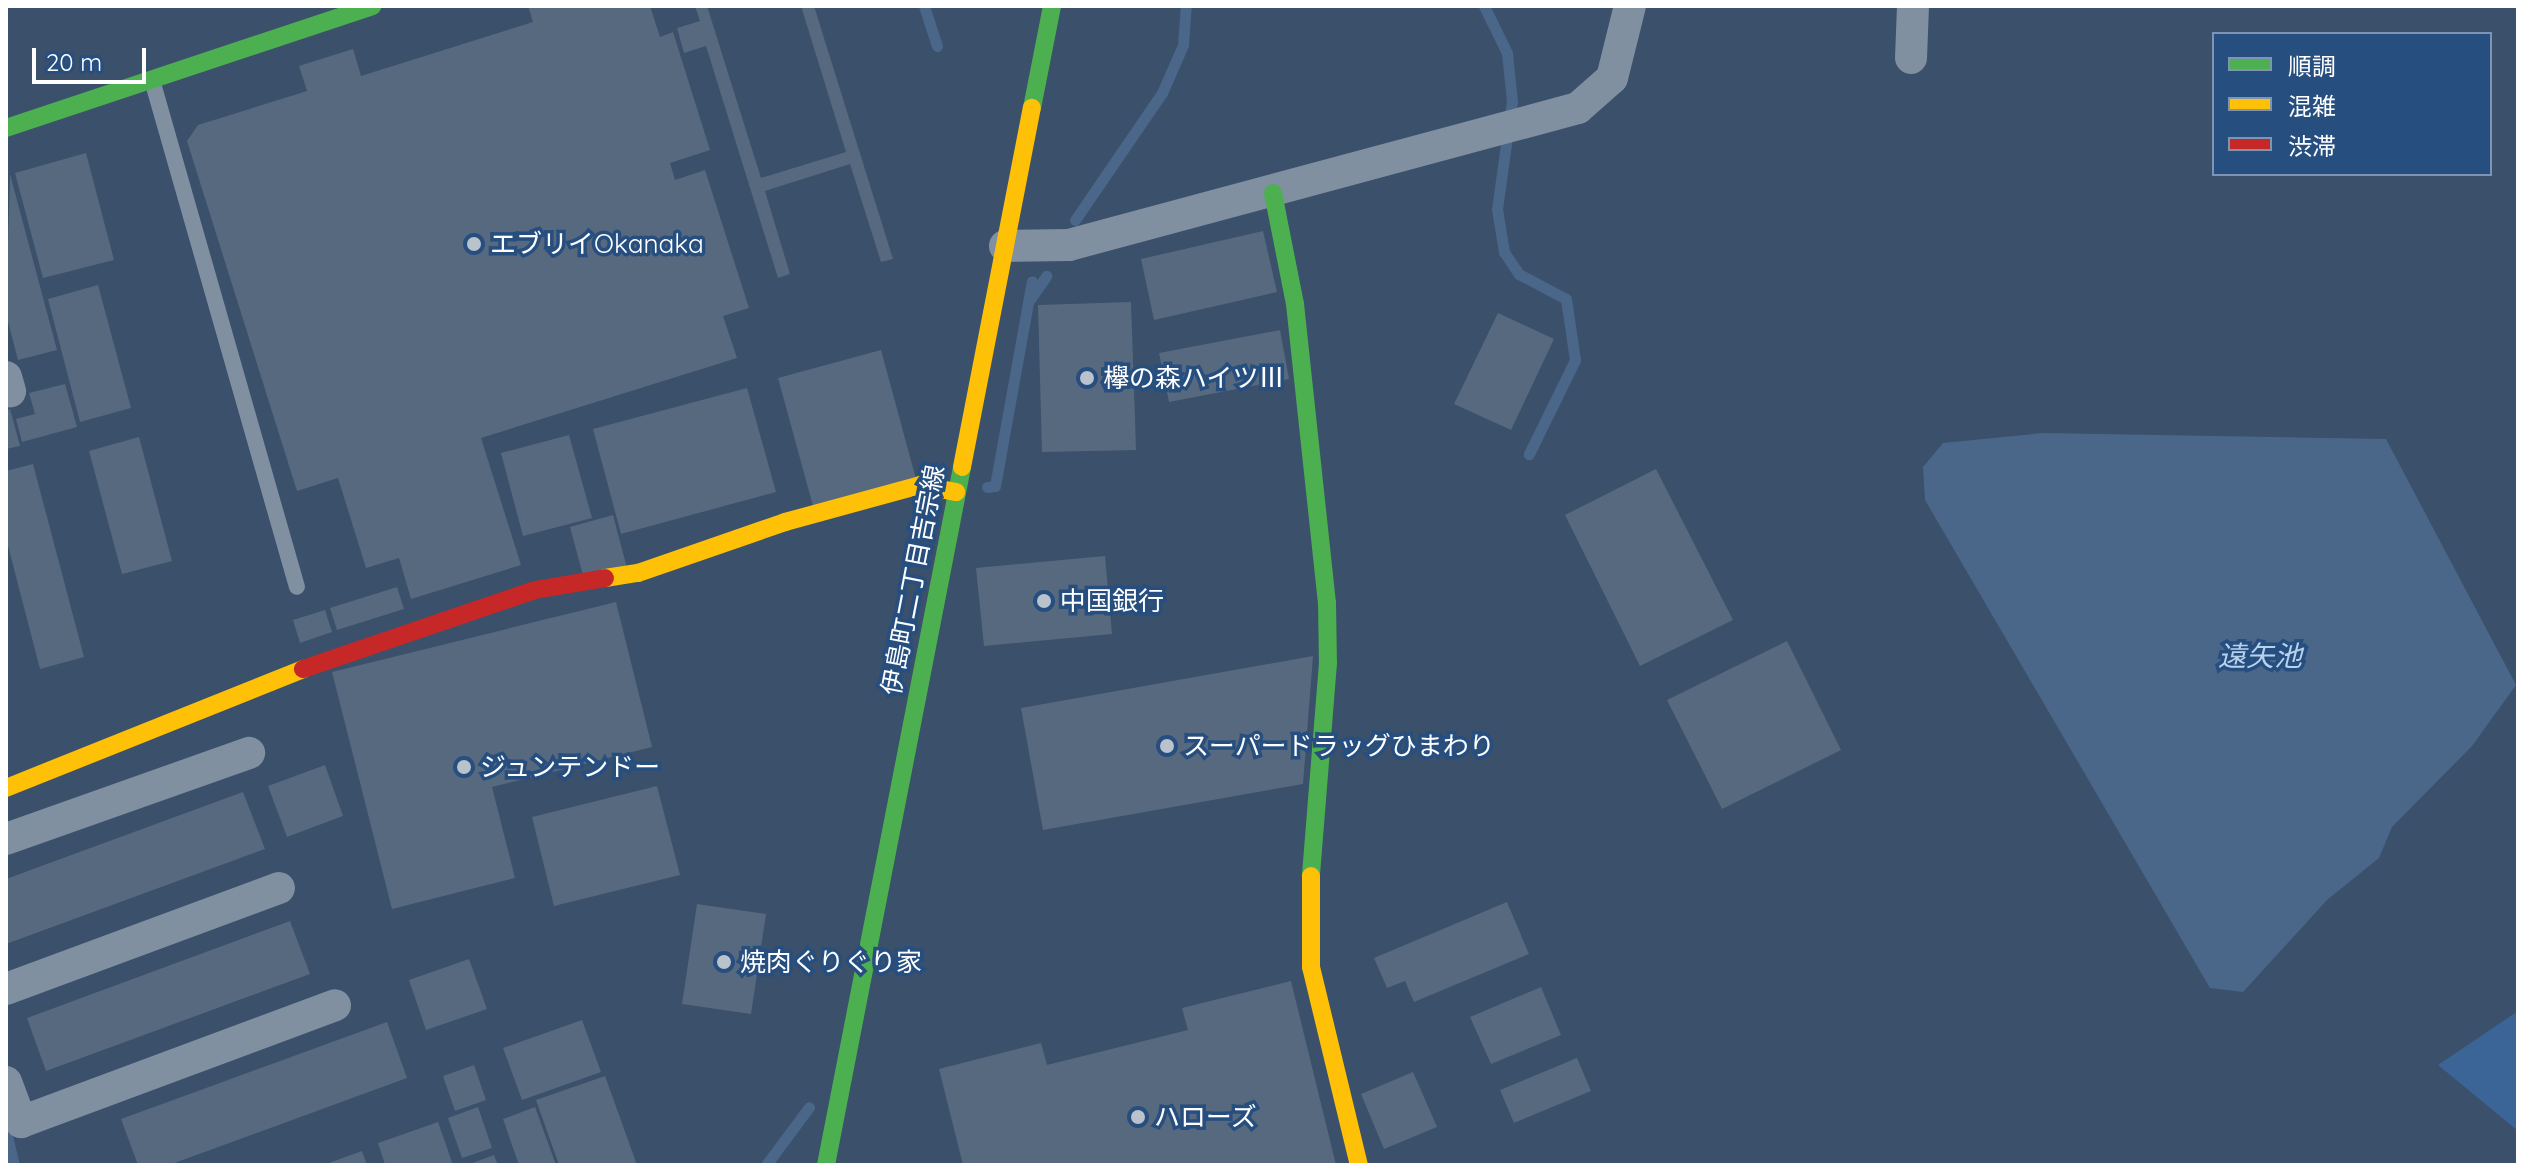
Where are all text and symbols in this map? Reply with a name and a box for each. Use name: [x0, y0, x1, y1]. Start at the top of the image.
scale bar: [36, 32, 150, 82]
legend: [2212, 32, 2492, 176]
text: 20 m: [46, 47, 102, 77]
text: 順調: [2288, 51, 2336, 81]
text: 混雑: [2288, 91, 2336, 121]
text: 渋滞: [2288, 131, 2336, 161]
place label: エブリイOkanaka: [490, 228, 704, 260]
marker: エブリイOkanaka: [465, 235, 483, 253]
place label: 欅の森ハイツⅢ: [1103, 362, 1285, 394]
marker: 欅の森ハイツⅢ: [1078, 369, 1096, 387]
street label: 伊島町二丁目吉宗線: [875, 462, 951, 698]
place label: 中国銀行: [1060, 585, 1164, 617]
marker: 中国銀行: [1035, 592, 1053, 610]
water label: 遠矢池: [2218, 639, 2302, 673]
place label: スーパードラッグひまわり: [1183, 730, 1495, 762]
marker: スーパードラッグひまわり: [1158, 737, 1176, 755]
place label: ジュンテンドー: [480, 751, 662, 783]
marker: ジュンテンドー: [455, 758, 473, 776]
place label: 焼肉ぐりぐり家: [740, 946, 922, 978]
marker: 焼肉ぐりぐり家: [715, 953, 733, 971]
place label: ハローズ: [1154, 1101, 1258, 1133]
marker: ハローズ: [1129, 1108, 1147, 1126]

